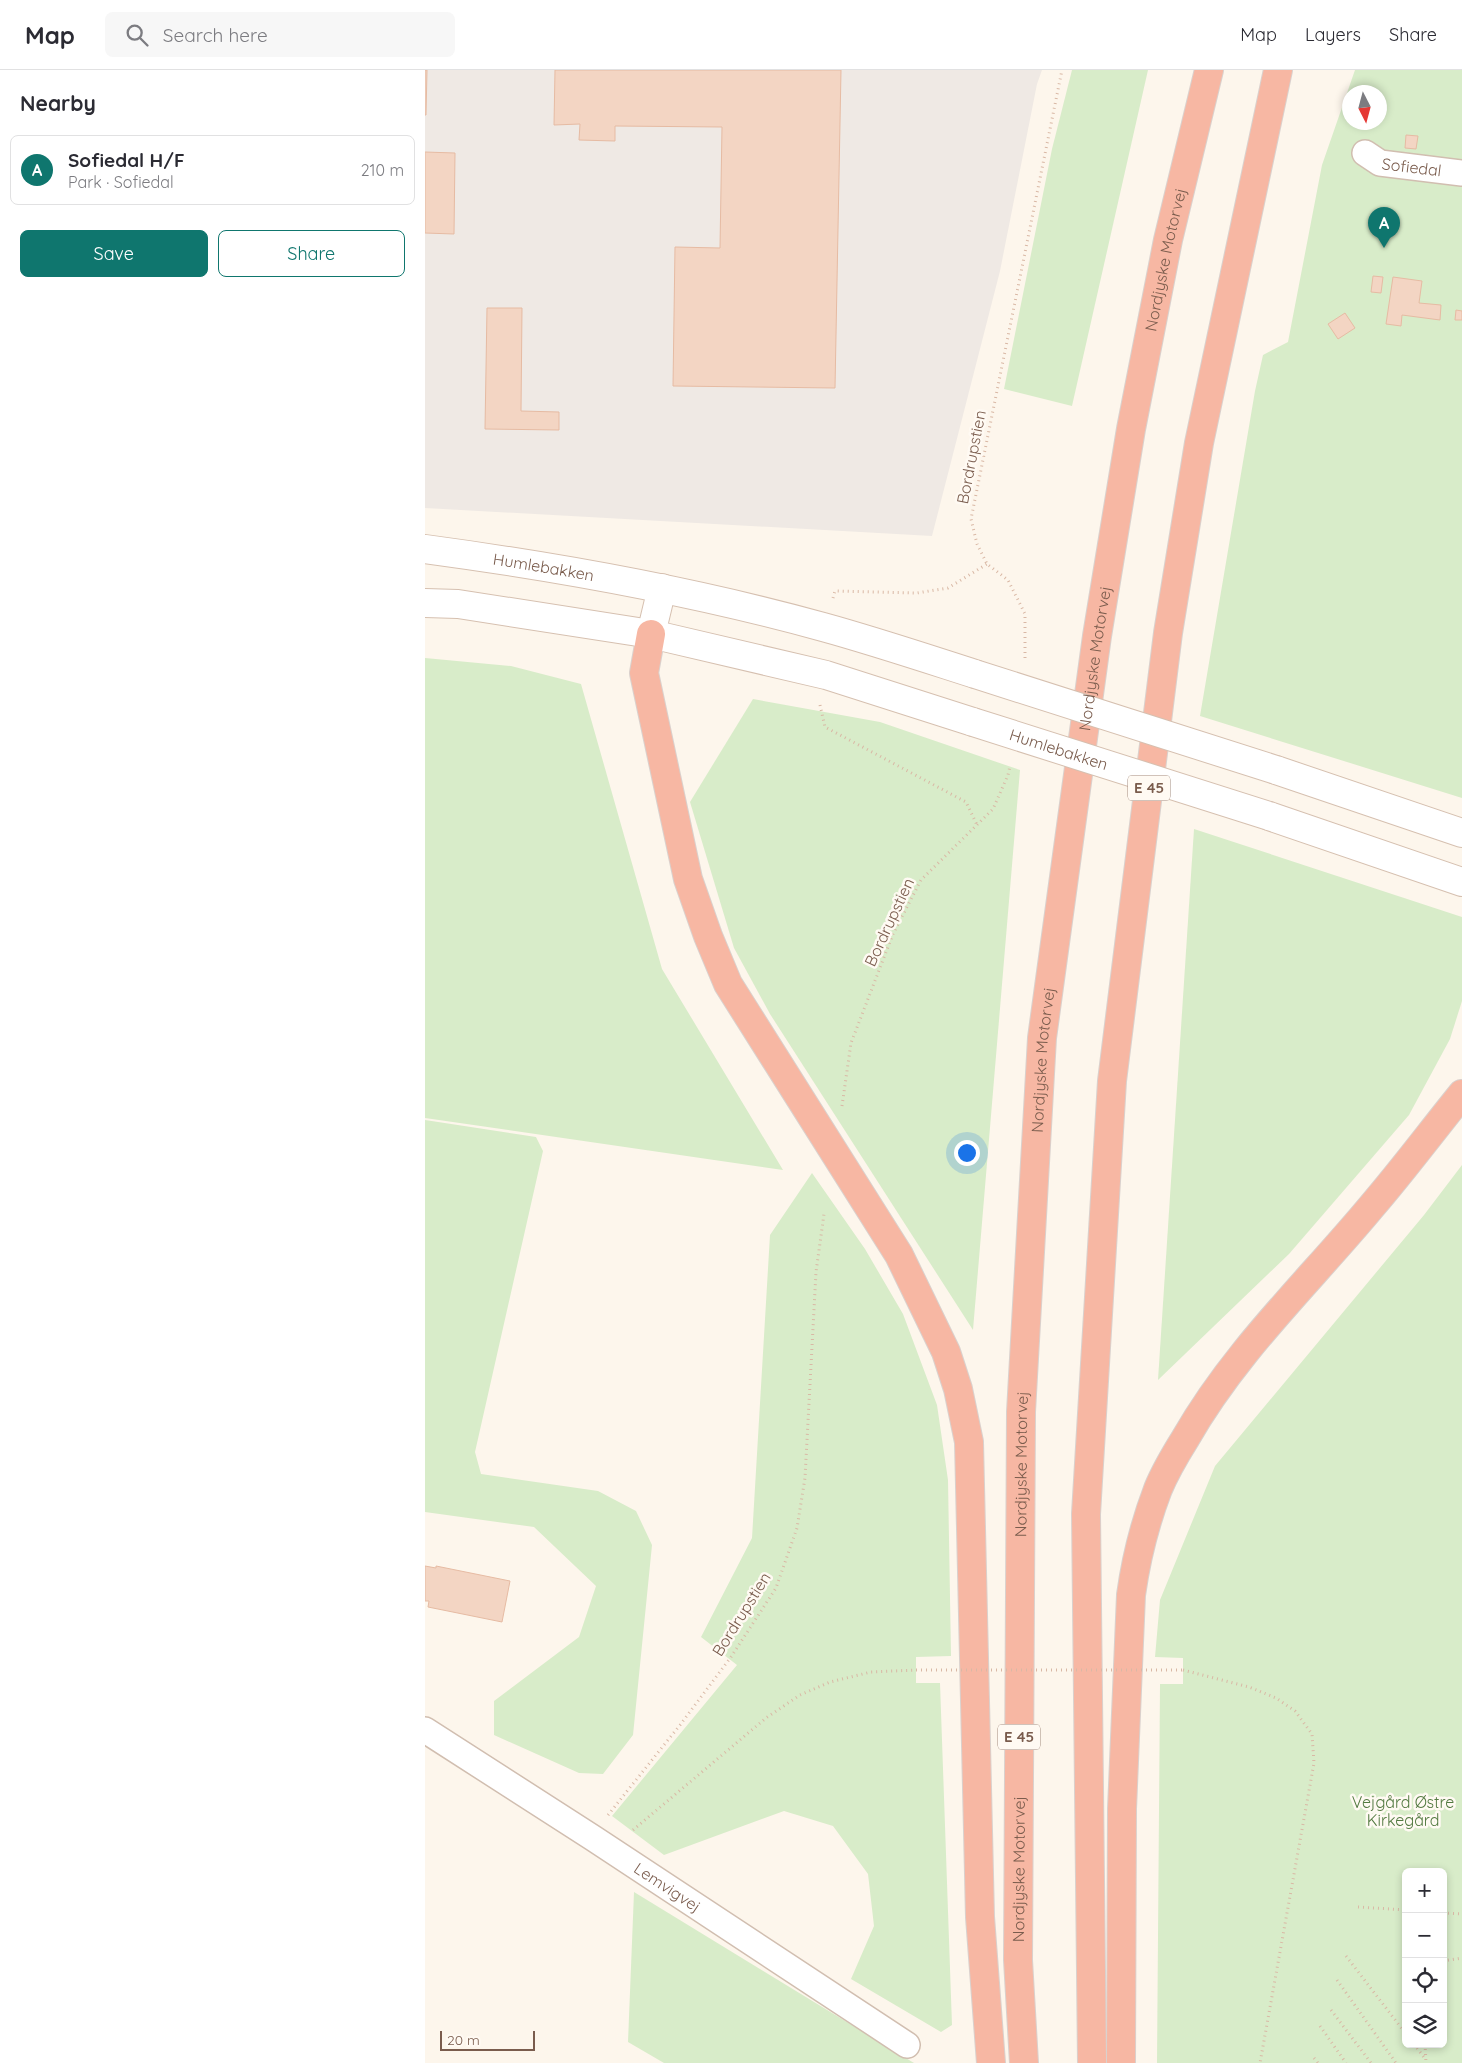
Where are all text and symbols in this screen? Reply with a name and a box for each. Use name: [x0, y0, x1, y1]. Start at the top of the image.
search box: [105, 12, 455, 57]
text: Map: [25, 20, 75, 50]
icon: search: [123, 21, 151, 49]
text: Search here: [163, 23, 268, 47]
text: Map: [1240, 23, 1277, 46]
text: Layers: [1305, 23, 1361, 46]
text: Share: [1389, 23, 1437, 46]
north arrow: [1342, 85, 1387, 130]
text: Nearby: [20, 90, 96, 116]
text: Sofiedal H/F: [68, 148, 185, 172]
street label: Sofiedal: [1381, 153, 1443, 180]
text: A: [32, 160, 42, 180]
text: 210 m: [361, 160, 404, 180]
text: Park · Sofiedal: [68, 172, 174, 192]
street label: Nordjyske Motorvej: [1140, 186, 1190, 333]
pin: A: [1368, 207, 1400, 248]
button: Save: [20, 230, 208, 277]
button: Share: [218, 230, 405, 277]
street label: Bordrupstien: [952, 408, 990, 506]
street label: Humlebakken: [492, 549, 596, 585]
street label: Nordjyske Motorvej: [1074, 585, 1115, 732]
street label: Humlebakken: [1007, 724, 1111, 774]
road number: E 45: [1128, 776, 1170, 800]
street label: Bordrupstien: [860, 875, 918, 969]
street label: Nordjyske Motorvej: [1027, 986, 1059, 1133]
your location: [954, 1140, 980, 1166]
street label: Nordjyske Motorvej: [1010, 1391, 1032, 1537]
street label: Bordrupstien: [707, 1568, 775, 1660]
road number: E 45: [998, 1724, 1040, 1750]
park label: Vejgård Østre Kirkegård: [1352, 1792, 1454, 1830]
street label: Nordjyske Motorvej: [1008, 1796, 1029, 1942]
street label: Lemvigvej: [630, 1858, 705, 1916]
map controls: [1402, 1868, 1447, 2048]
button: +: [1402, 1868, 1447, 1913]
button: −: [1402, 1913, 1447, 1958]
button: locate: [1402, 1958, 1447, 2003]
button: layers: [1402, 2003, 1447, 2048]
scale bar: [440, 2028, 535, 2051]
text: 20 m: [447, 2031, 480, 2049]

